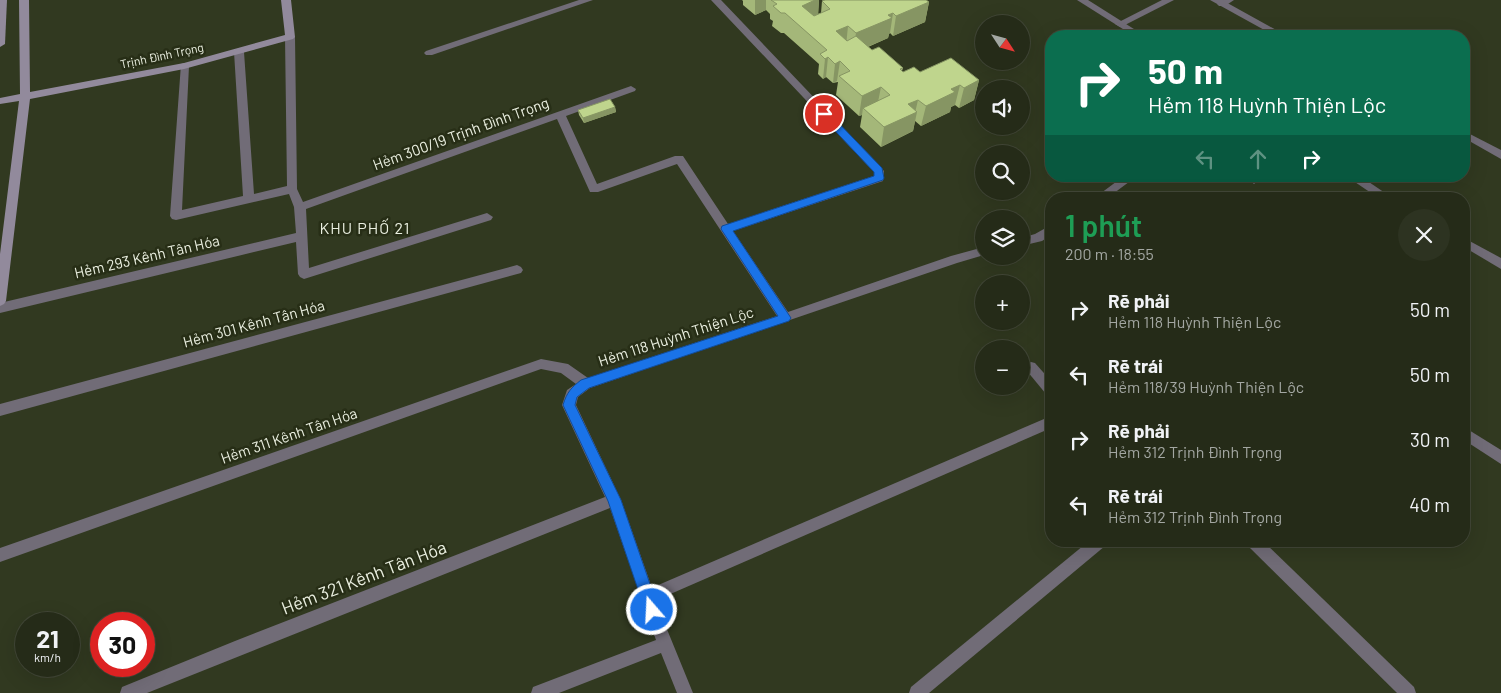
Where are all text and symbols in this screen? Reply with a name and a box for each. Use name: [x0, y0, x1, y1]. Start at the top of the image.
north arrow: [975, 15, 1030, 70]
map controls: [975, 15, 1030, 395]
street label: Trịnh Đình Trọng: [119, 39, 205, 71]
text: 50 m: [1148, 49, 1223, 91]
icon: right: [1065, 50, 1130, 115]
button: sound: [975, 80, 1030, 135]
text: Hẻm 118 Huỳnh Thiện Lộc: [1148, 91, 1386, 117]
street label: Hẻm 300/19 Trịnh Đình Trọng: [370, 93, 551, 173]
pin: [803, 93, 845, 135]
icon: arrive: [810, 100, 838, 128]
button: search: [975, 145, 1030, 200]
icon: left: [1191, 145, 1219, 173]
icon: ahead: [1244, 145, 1272, 173]
icon: right: [1297, 145, 1325, 173]
text: 1 phút: [1065, 207, 1142, 243]
button: close: [1398, 209, 1450, 261]
button: layers: [975, 210, 1030, 265]
district label: KHU PHỐ 21: [320, 218, 410, 237]
street label: Hẻm 293 Kênh Tân Hóa: [72, 231, 221, 281]
text: 200 m · 18:55: [1065, 244, 1154, 263]
button: +: [975, 275, 1030, 330]
text: Rẽ phải: [1108, 289, 1170, 312]
street label: Hẻm 301 Kênh Tân Hóa: [181, 295, 327, 351]
icon: right: [1065, 296, 1093, 324]
text: 50 m: [1410, 298, 1450, 321]
street label: Hẻm 118 Huỳnh Thiện Lộc: [596, 302, 756, 370]
text: Hẻm 118 Huỳnh Thiện Lộc: [1108, 312, 1281, 331]
button: −: [975, 340, 1030, 395]
text: Rẽ trái: [1108, 354, 1163, 377]
icon: left: [1065, 361, 1093, 389]
text: 50 m: [1410, 363, 1450, 386]
text: Hẻm 118/39 Huỳnh Thiện Lộc: [1108, 377, 1304, 396]
street label: Hẻm 311 Kênh Tân Hóa: [218, 403, 359, 467]
text: Rẽ phải: [1108, 419, 1170, 442]
icon: right: [1065, 426, 1093, 454]
text: 30 m: [1410, 428, 1450, 451]
text: Hẻm 312 Trịnh Đình Trọng: [1108, 442, 1282, 461]
text: Rẽ trái: [1108, 484, 1163, 507]
icon: left: [1065, 491, 1093, 519]
text: 40 m: [1409, 493, 1450, 516]
text: Hẻm 312 Trịnh Đình Trọng: [1108, 507, 1282, 526]
street label: Hẻm 321 Kênh Tân Hóa: [278, 535, 449, 619]
position arrow: [625, 583, 677, 635]
speed limit sign: 30: [90, 612, 155, 677]
text: 21: [36, 623, 59, 653]
text: km/h: [34, 650, 61, 664]

